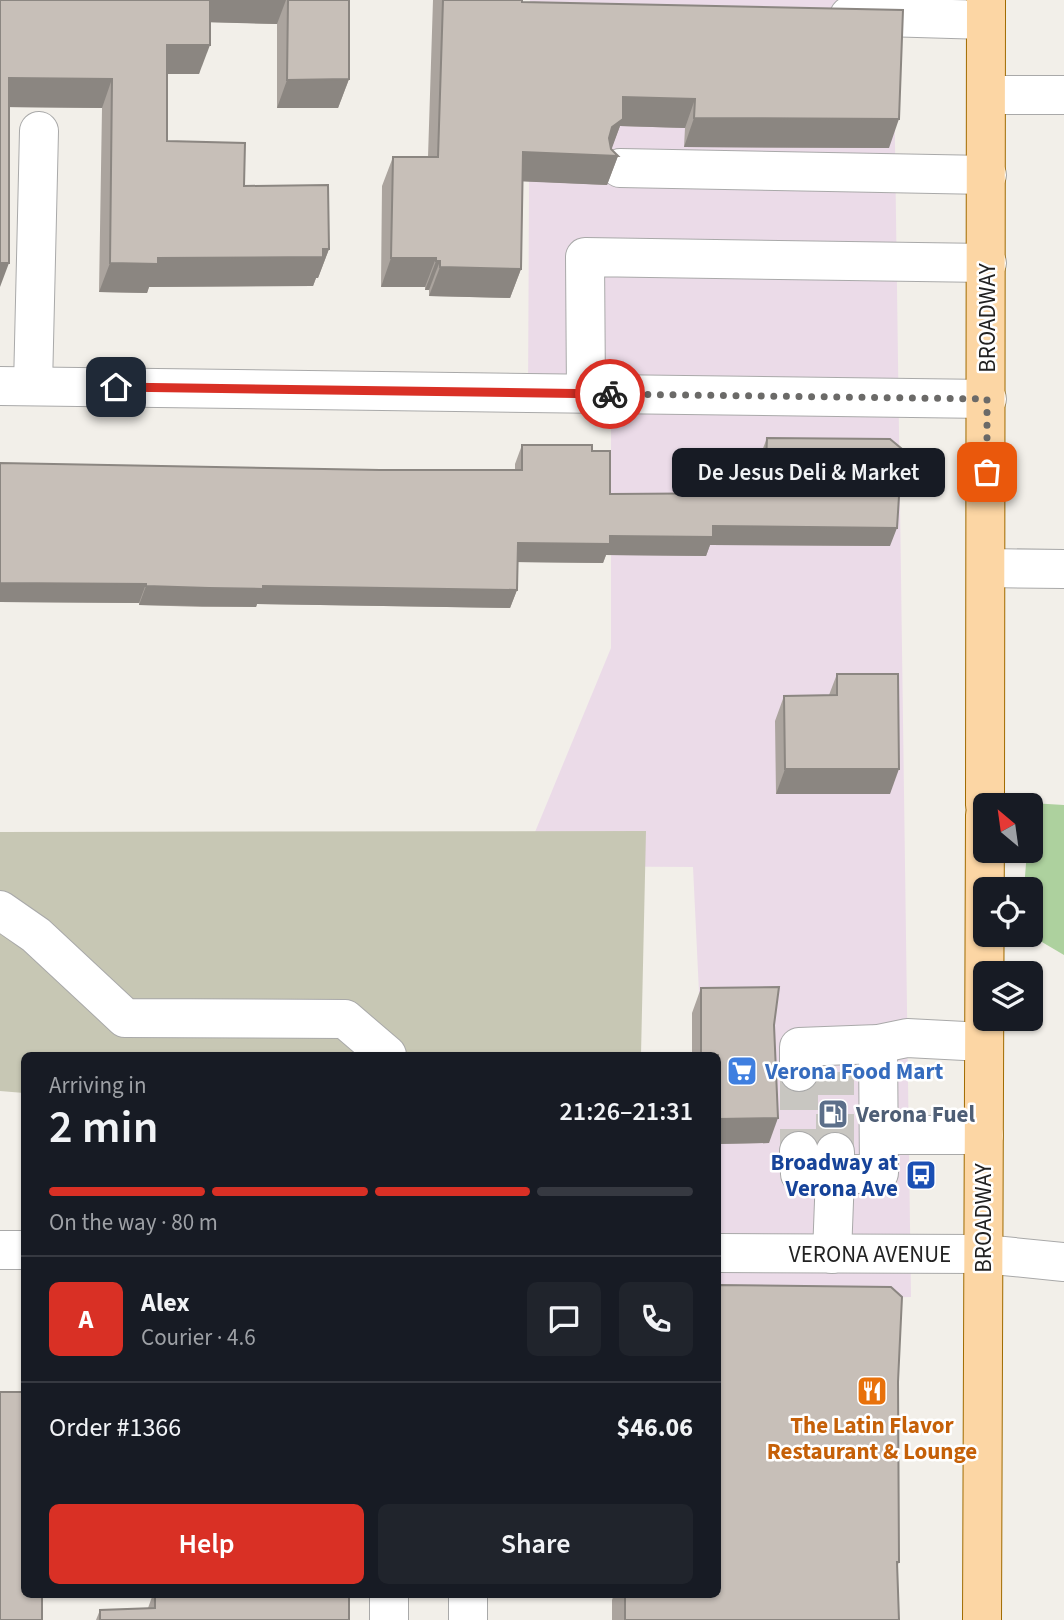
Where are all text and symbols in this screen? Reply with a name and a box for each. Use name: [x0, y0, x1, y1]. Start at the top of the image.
street label: BROADWAY: [971, 263, 1004, 373]
pin: [86, 357, 146, 417]
courier: [575, 359, 645, 429]
icon: home: [97, 368, 135, 406]
icon: bike: [591, 375, 629, 413]
pin: [957, 442, 1017, 502]
callout: De Jesus Deli & Market: [672, 448, 945, 496]
icon: bag: [968, 453, 1006, 491]
text: De Jesus Deli & Market: [698, 456, 919, 489]
north arrow: [973, 793, 1043, 863]
map controls: [973, 793, 1043, 1031]
button: locate: [973, 877, 1043, 947]
button: layers: [973, 961, 1043, 1031]
supermarket icon: Verona Food Mart: [725, 1054, 759, 1088]
place label: Verona Food Mart: [764, 1055, 944, 1088]
text: Arriving in: [49, 1069, 147, 1102]
text: 21:26–21:31: [560, 1093, 693, 1130]
text: 2 min: [49, 1095, 158, 1160]
fuel station icon: Verona Fuel: [816, 1097, 850, 1131]
place label: Verona Fuel: [855, 1098, 975, 1131]
place label: Broadway at Verona Ave: [771, 1146, 898, 1205]
bus stop icon: Broadway at Verona Ave: [904, 1158, 938, 1192]
street label: BROADWAY: [967, 1163, 1000, 1273]
text: On the way · 80 m: [49, 1206, 218, 1239]
street label: VERONA AVENUE: [789, 1238, 951, 1271]
button: chat: [527, 1282, 601, 1356]
button: phone: [619, 1282, 693, 1356]
text: Alex: [141, 1284, 190, 1321]
text: A: [79, 1301, 93, 1338]
text: Courier · 4.6: [141, 1321, 256, 1354]
restaurant icon: The Latin Flavor Restaurant & Lounge: [855, 1374, 889, 1408]
text: Order #1366: [49, 1409, 181, 1446]
text: $46.06: [617, 1409, 693, 1446]
place label: The Latin Flavor Restaurant & Lounge: [767, 1409, 977, 1468]
button: Help: [49, 1504, 364, 1584]
button: Share: [378, 1504, 693, 1584]

